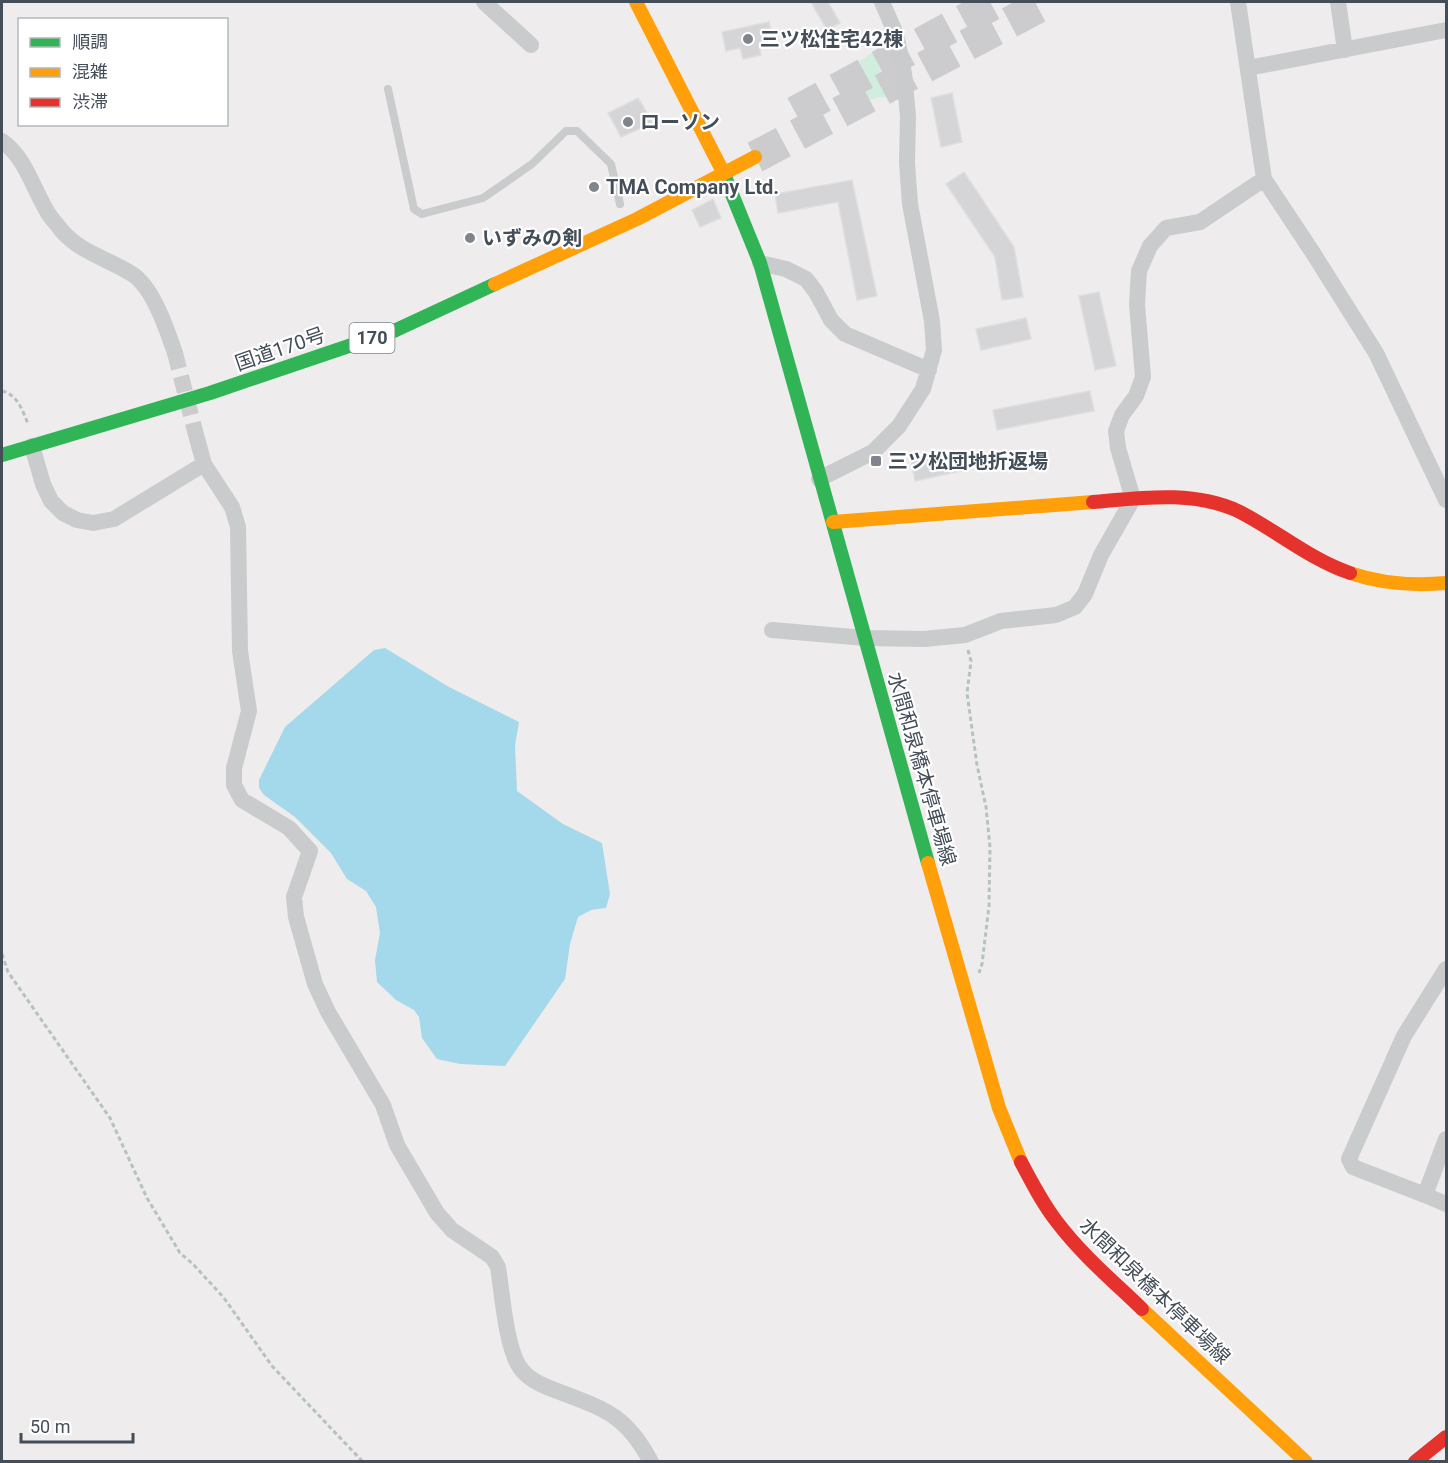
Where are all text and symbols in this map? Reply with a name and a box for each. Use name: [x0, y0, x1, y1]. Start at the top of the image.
legend: [18, 18, 228, 126]
place label: 三ツ松住宅42棟: [760, 27, 903, 51]
text: 順調: [72, 31, 108, 52]
marker: 三ツ松住宅42棟: [741, 32, 755, 46]
text: 混雑: [72, 61, 108, 82]
text: 渋滞: [72, 91, 108, 112]
place label: ローソン: [640, 110, 720, 134]
marker: ローソン: [621, 115, 635, 129]
place label: TMA Company Ltd.: [606, 175, 779, 199]
marker: TMA Company Ltd.: [587, 180, 601, 194]
place label: いずみの剣: [482, 226, 582, 250]
marker: いずみの剣: [463, 231, 477, 245]
street label: 国道170号: [232, 322, 328, 376]
road number: 170: [350, 323, 394, 353]
place label: 三ツ松団地折返場: [888, 449, 1048, 473]
marker: 三ツ松団地折返場: [869, 454, 883, 468]
street label: 水間和泉橋本停車場線: [883, 670, 961, 868]
street label: 水間和泉橋本停車場線: [1075, 1213, 1235, 1369]
scale bar: [21, 1406, 134, 1444]
text: 50 m: [30, 1416, 70, 1437]

